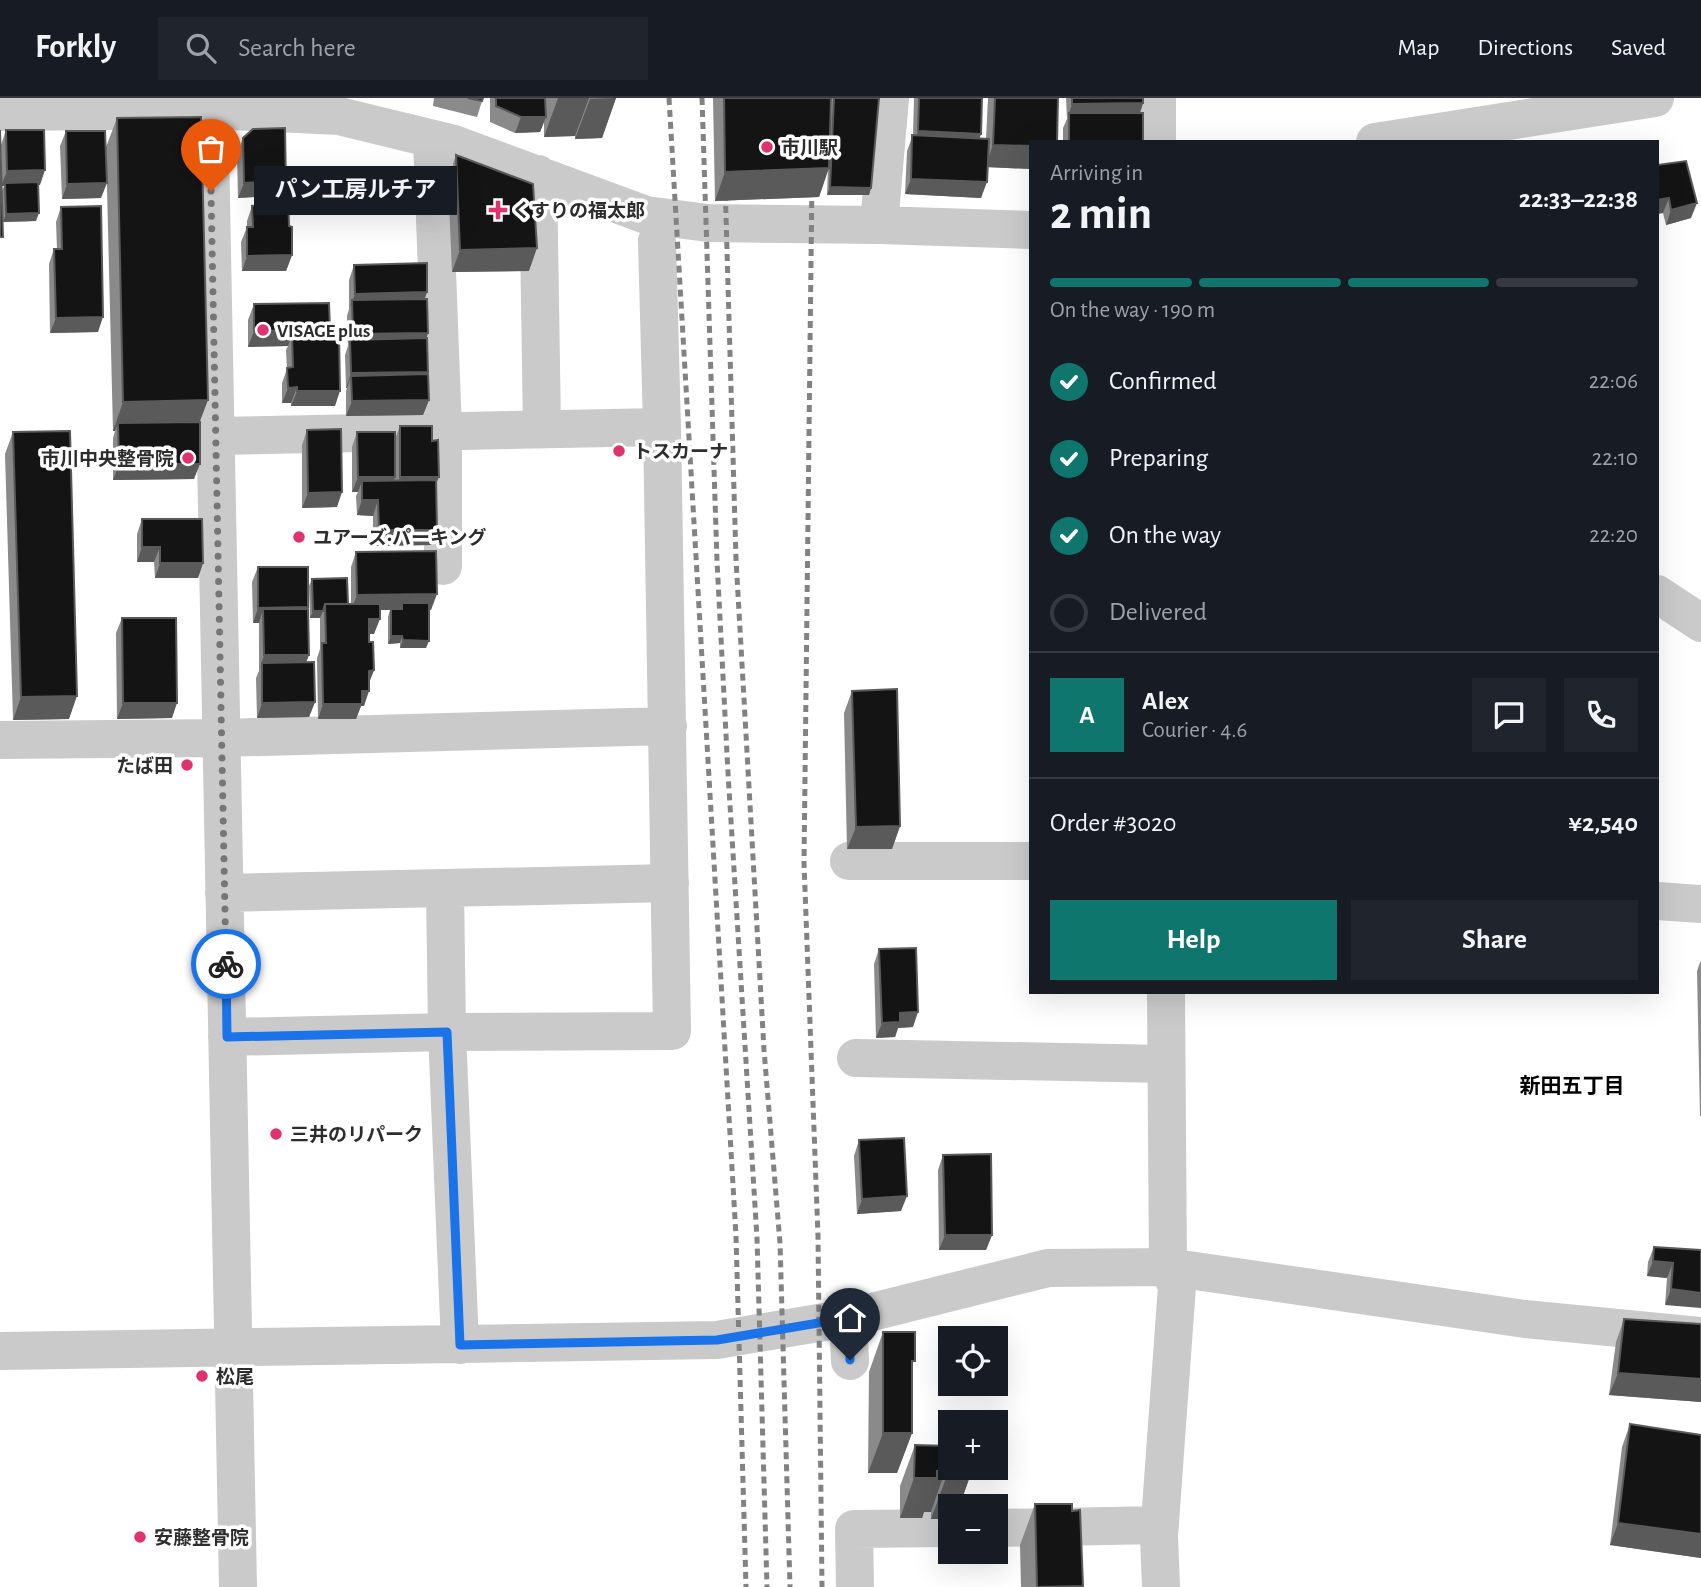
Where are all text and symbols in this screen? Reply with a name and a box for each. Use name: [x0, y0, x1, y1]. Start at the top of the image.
search box: [158, 17, 648, 80]
icon: search: [182, 29, 220, 67]
text: Forkly: [35, 31, 116, 64]
text: Search here: [238, 35, 356, 61]
text: Map: [1397, 36, 1439, 60]
text: Directions: [1477, 36, 1573, 60]
text: Saved: [1611, 36, 1666, 60]
pin: [181, 119, 241, 191]
icon: bag: [192, 130, 230, 168]
place label: 市川駅: [781, 138, 838, 158]
marker: 市川駅: [759, 139, 775, 155]
text: Arriving in: [1050, 162, 1143, 185]
callout: パン工房ルチア: [253, 166, 456, 216]
text: パン工房ルチア: [274, 179, 437, 202]
text: 22:33–22:38: [1519, 186, 1638, 212]
text: 2 min: [1050, 191, 1152, 237]
place label: くすりの福太郎: [512, 201, 645, 221]
marker: くすりの福太郎: [490, 202, 506, 218]
text: On the way · 190 m: [1050, 299, 1215, 322]
marker: VISAGE plus: [255, 322, 271, 338]
place label: VISAGE plus: [277, 322, 370, 341]
icon: check: [1050, 363, 1088, 401]
text: Confirmed: [1109, 368, 1217, 394]
text: 22:06: [1589, 370, 1638, 393]
icon: check: [1050, 440, 1088, 478]
marker: トスカーナ: [611, 443, 627, 459]
place label: トスカーナ: [633, 443, 728, 462]
text: Preparing: [1109, 445, 1208, 471]
text: 22:10: [1592, 447, 1638, 470]
place label: 市川中央整骨院: [41, 449, 174, 469]
marker: 市川中央整骨院: [180, 450, 196, 466]
icon: check: [1050, 517, 1088, 555]
text: On the way: [1109, 522, 1221, 548]
text: 22:20: [1589, 524, 1638, 547]
place label: ユアーズ•パーキング: [313, 527, 486, 548]
marker: ユアーズ•パーキング: [291, 529, 307, 545]
text: Delivered: [1109, 599, 1207, 625]
button: chat: [1472, 678, 1546, 752]
button: phone: [1564, 678, 1638, 752]
text: Alex: [1142, 688, 1189, 714]
text: A: [1079, 702, 1095, 728]
text: Courier · 4.6: [1142, 719, 1247, 742]
place label: たば田: [116, 756, 173, 776]
marker: たば田: [179, 757, 195, 773]
text: Order #3020: [1050, 810, 1176, 836]
text: ¥2,540: [1568, 810, 1638, 836]
button: Help: [1050, 900, 1337, 980]
button: Share: [1351, 900, 1638, 980]
courier: [191, 929, 261, 999]
icon: bike: [207, 945, 245, 983]
district label: 新田五丁目: [1520, 1075, 1625, 1097]
place label: 三井のリパーク: [290, 1124, 423, 1145]
marker: 三井のリパーク: [268, 1126, 284, 1142]
pin: [820, 1288, 880, 1360]
icon: home: [831, 1299, 869, 1337]
map controls: [938, 1326, 1008, 1564]
button: locate: [938, 1326, 1008, 1396]
place label: 松尾: [216, 1367, 254, 1387]
marker: 松尾: [194, 1368, 210, 1384]
button: +: [938, 1410, 1008, 1480]
button: −: [938, 1494, 1008, 1564]
place label: 安藤整骨院: [154, 1528, 249, 1548]
marker: 安藤整骨院: [132, 1529, 148, 1545]

